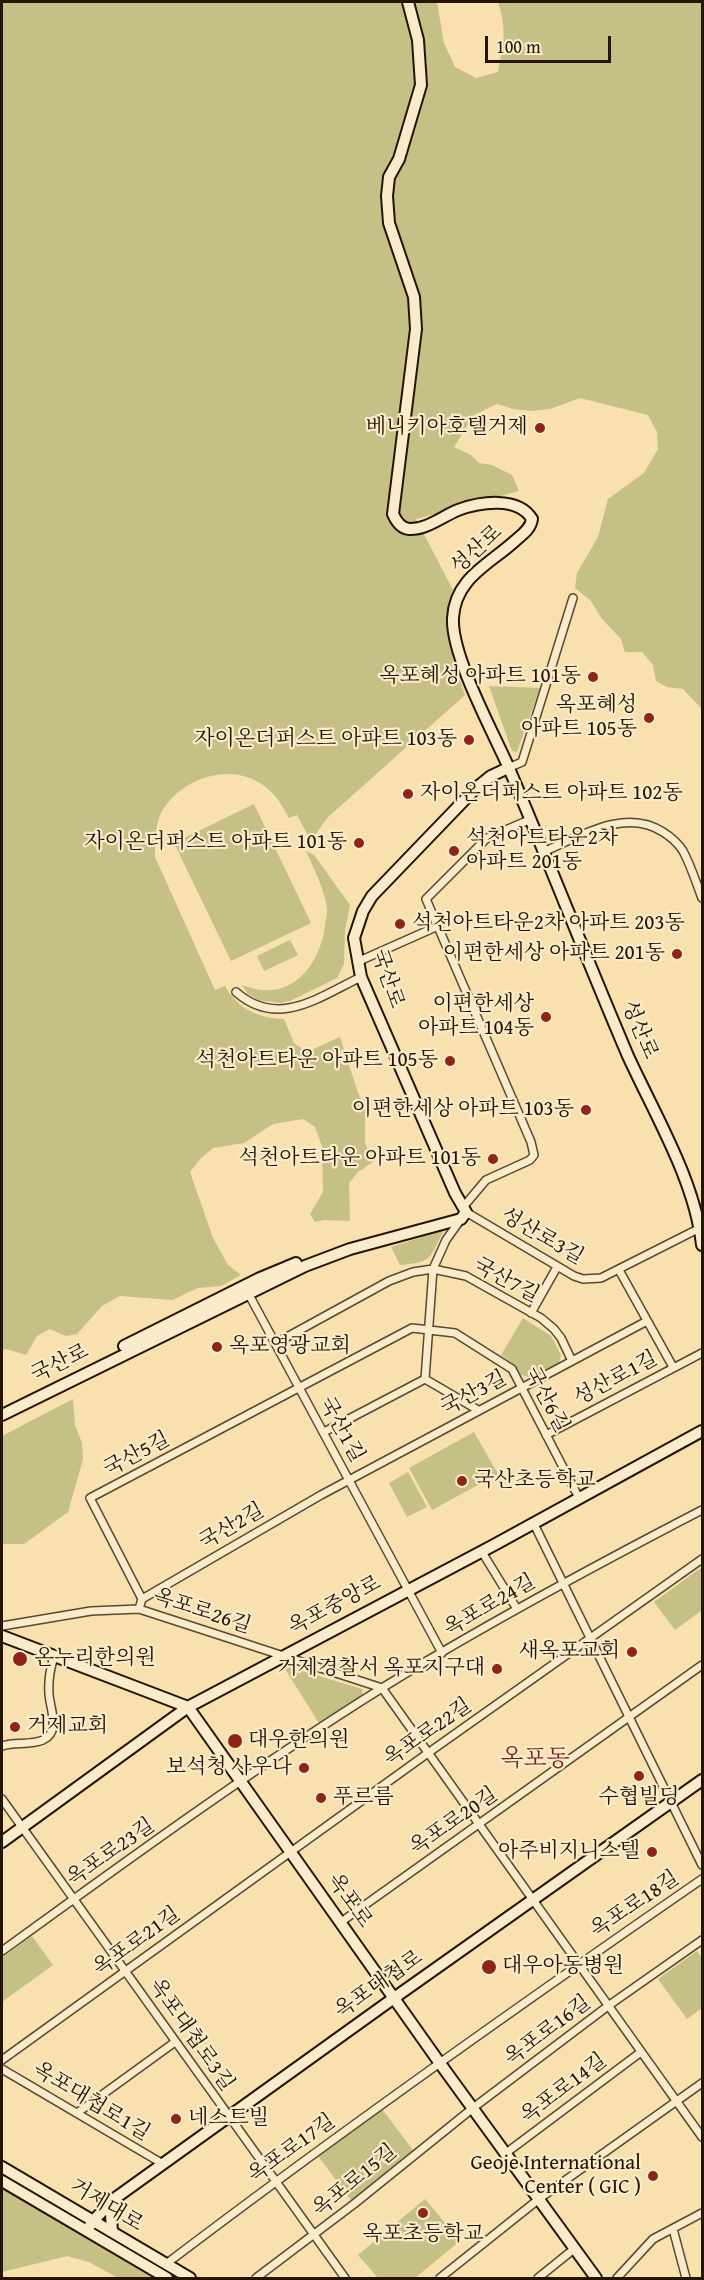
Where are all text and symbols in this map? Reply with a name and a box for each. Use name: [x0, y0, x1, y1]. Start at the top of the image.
scale bar: [488, 24, 614, 62]
text: 100 m: [496, 33, 541, 60]
place label: 베니키아호텔거제: [366, 415, 528, 441]
marker: 베니키아호텔거제: [533, 421, 547, 435]
street label: 성산로: [446, 520, 508, 580]
place label: 옥포혜성 아파트 101동: [379, 664, 581, 690]
marker: 옥포혜성 아파트 101동: [586, 670, 600, 684]
place label: 옥포혜성 아파트 105동: [521, 693, 637, 743]
marker: 옥포혜성 아파트 105동: [642, 711, 656, 725]
place label: 자이온더퍼스트 아파트 103동: [194, 727, 457, 753]
marker: 자이온더퍼스트 아파트 103동: [462, 733, 476, 747]
place label: 자이온더퍼스트 아파트 102동: [420, 781, 683, 807]
marker: 자이온더퍼스트 아파트 102동: [401, 787, 415, 801]
place label: 석천아트타운2차 아파트 201동: [466, 826, 618, 876]
place label: 자이온더퍼스트 아파트 101동: [84, 830, 347, 856]
marker: 자이온더퍼스트 아파트 101동: [352, 836, 366, 850]
marker: 석천아트타운2차 아파트 201동: [447, 844, 461, 858]
place label: 석천아트타운2차 아파트 203동: [412, 911, 685, 937]
marker: 석천아트타운2차 아파트 203동: [393, 917, 407, 931]
place label: 이편한세상 아파트 201동: [443, 941, 665, 967]
street label: 국산로: [365, 946, 409, 1012]
marker: 이편한세상 아파트 201동: [670, 947, 684, 961]
place label: 이편한세상 아파트 104동: [418, 992, 534, 1042]
street label: 성산로: [616, 997, 662, 1063]
marker: 이편한세상 아파트 104동: [539, 1010, 553, 1024]
place label: 석천아트타운 아파트 105동: [196, 1048, 438, 1074]
marker: 석천아트타운 아파트 105동: [443, 1054, 457, 1068]
place label: 이편한세상 아파트 103동: [352, 1097, 574, 1123]
marker: 이편한세상 아파트 103동: [579, 1103, 593, 1117]
place label: 석천아트타운 아파트 101동: [239, 1146, 481, 1172]
marker: 석천아트타운 아파트 101동: [486, 1152, 500, 1166]
street label: 성산로3길: [496, 1203, 588, 1271]
street label: 국산7길: [469, 1253, 543, 1309]
place label: 옥포영광교회: [229, 1334, 351, 1360]
street label: 국산로: [27, 1339, 93, 1389]
marker: 옥포영광교회: [210, 1340, 224, 1354]
street label: 성산로1길: [570, 1346, 662, 1412]
street label: 국산6길: [518, 1363, 574, 1437]
street label: 국산3길: [437, 1366, 511, 1422]
street label: 국산1길: [313, 1393, 369, 1467]
street label: 국산5길: [100, 1427, 174, 1483]
place label: 국산초등학교: [474, 1468, 596, 1494]
marker: 국산초등학교: [455, 1474, 469, 1488]
street label: 국산2길: [195, 1498, 269, 1556]
street label: 옥포로24길: [440, 1570, 540, 1642]
street label: 옥포중앙로: [284, 1571, 386, 1641]
street label: 옥포로26길: [150, 1584, 254, 1640]
place label: 새옥포교회: [519, 1639, 620, 1665]
marker: 새옥포교회: [625, 1645, 639, 1659]
place label: 온누리한의원: [34, 1646, 156, 1672]
marker: 온누리한의원: [11, 1650, 29, 1668]
place label: 거제경찰서 옥포지구대: [278, 1656, 485, 1682]
marker: 거제경찰서 옥포지구대: [490, 1662, 504, 1676]
street label: 옥포로22길: [379, 1694, 477, 1772]
place label: 거제교회: [27, 1714, 108, 1740]
marker: 거제교회: [8, 1720, 22, 1734]
place label: 대우한의원: [248, 1728, 349, 1754]
marker: 대우한의원: [226, 1732, 244, 1750]
district label: 옥포동: [500, 1746, 570, 1774]
place label: 보석청 사우나: [166, 1755, 292, 1781]
marker: 보석청 사우나: [297, 1761, 311, 1775]
marker: 수협빌딩: [632, 1769, 646, 1783]
street label: 옥포로20길: [405, 1783, 503, 1861]
place label: 푸르름: [333, 1785, 394, 1811]
place label: 수협빌딩: [598, 1785, 680, 1811]
marker: 푸르름: [314, 1791, 328, 1805]
street label: 옥포로23길: [62, 1814, 160, 1892]
place label: 아주비지니스텔: [498, 1839, 640, 1865]
marker: 아주비지니스텔: [645, 1845, 659, 1859]
street label: 옥포로18길: [586, 1866, 684, 1944]
street label: 옥포로: [321, 1869, 377, 1933]
street label: 옥포로21길: [89, 1902, 185, 1982]
street label: 옥포대첩로: [330, 1946, 428, 2024]
place label: 대우아동병원: [502, 1954, 624, 1980]
marker: 대우아동병원: [480, 1958, 498, 1976]
street label: 옥포대첩로3길: [143, 1974, 239, 2096]
street label: 옥포로16길: [500, 1990, 596, 2072]
street label: 옥포로14길: [516, 2048, 612, 2130]
street label: 옥포대첩로1길: [28, 2057, 154, 2147]
place label: 네스트빌: [188, 2106, 269, 2132]
street label: 옥포로17길: [244, 2109, 340, 2189]
marker: 네스트빌: [169, 2112, 183, 2126]
street label: 옥포로15길: [308, 2139, 402, 2223]
place label: Geoje International Center ( GIC ): [470, 2151, 641, 2201]
marker: Geoje International Center ( GIC ): [646, 2169, 660, 2183]
street label: 거제대로: [65, 2174, 147, 2238]
marker: 옥포초등학교: [416, 2206, 430, 2220]
place label: 옥포초등학교: [362, 2222, 484, 2248]

